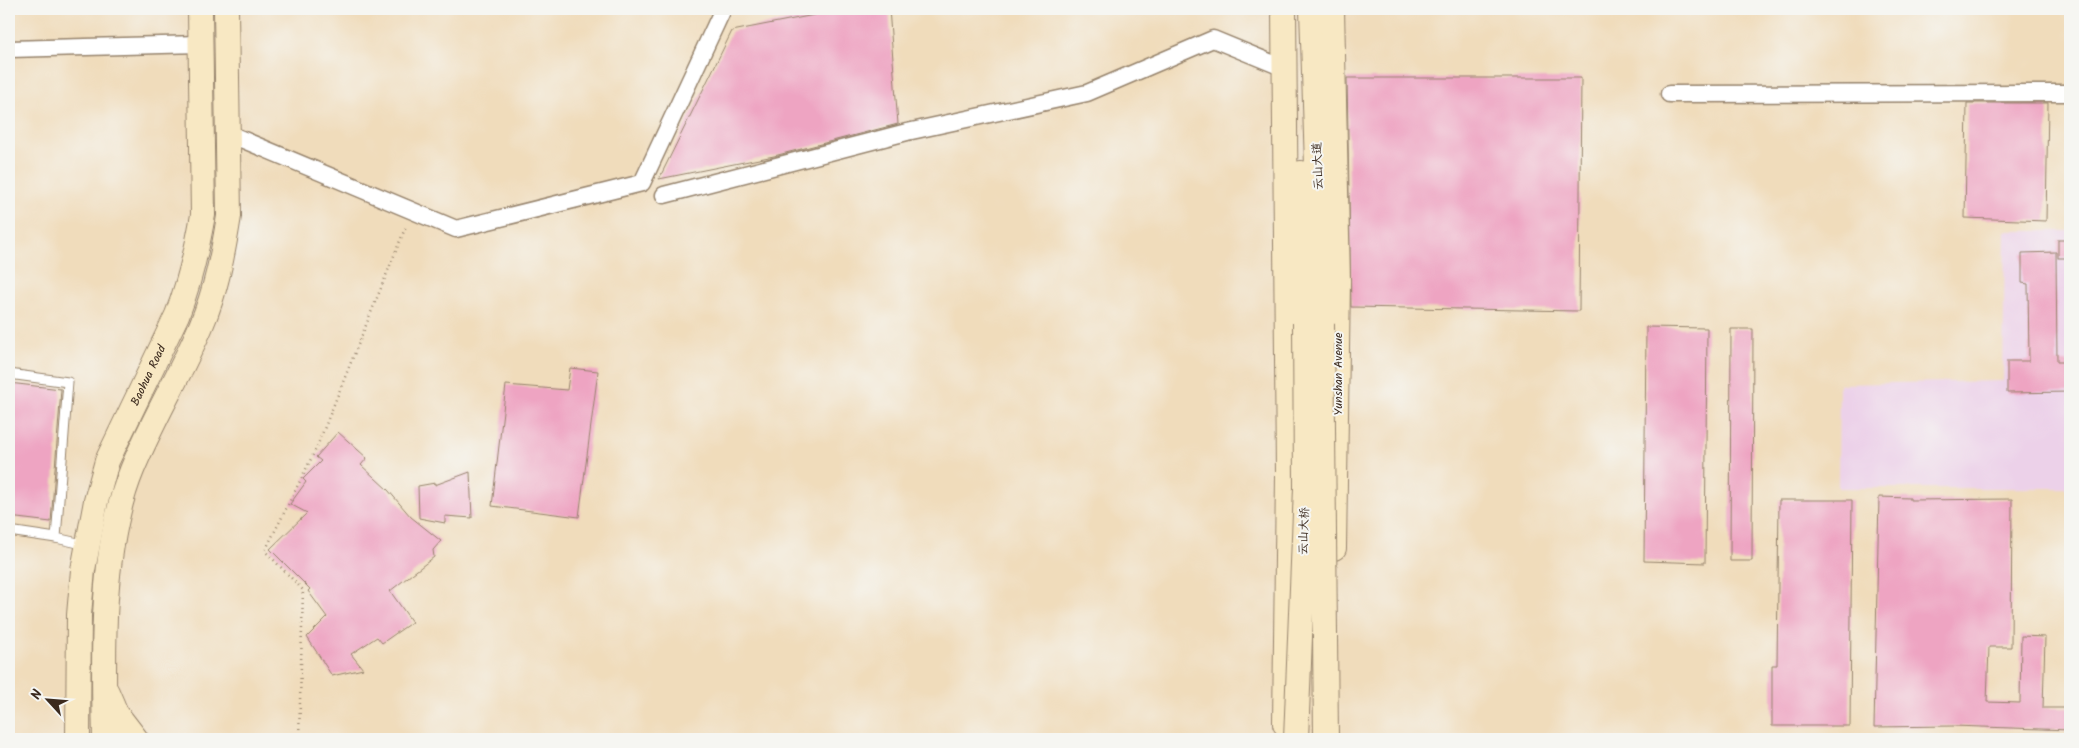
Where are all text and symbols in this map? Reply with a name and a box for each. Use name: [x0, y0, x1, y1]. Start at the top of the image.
street label: 云山大道: [1308, 142, 1328, 190]
street label: Yunshan Avenue: [1329, 332, 1348, 415]
street label: Baohua Road: [125, 341, 171, 409]
street label: 云山大桥: [1294, 506, 1314, 555]
north arrow: [22, 676, 72, 726]
text: N: [25, 686, 49, 704]

